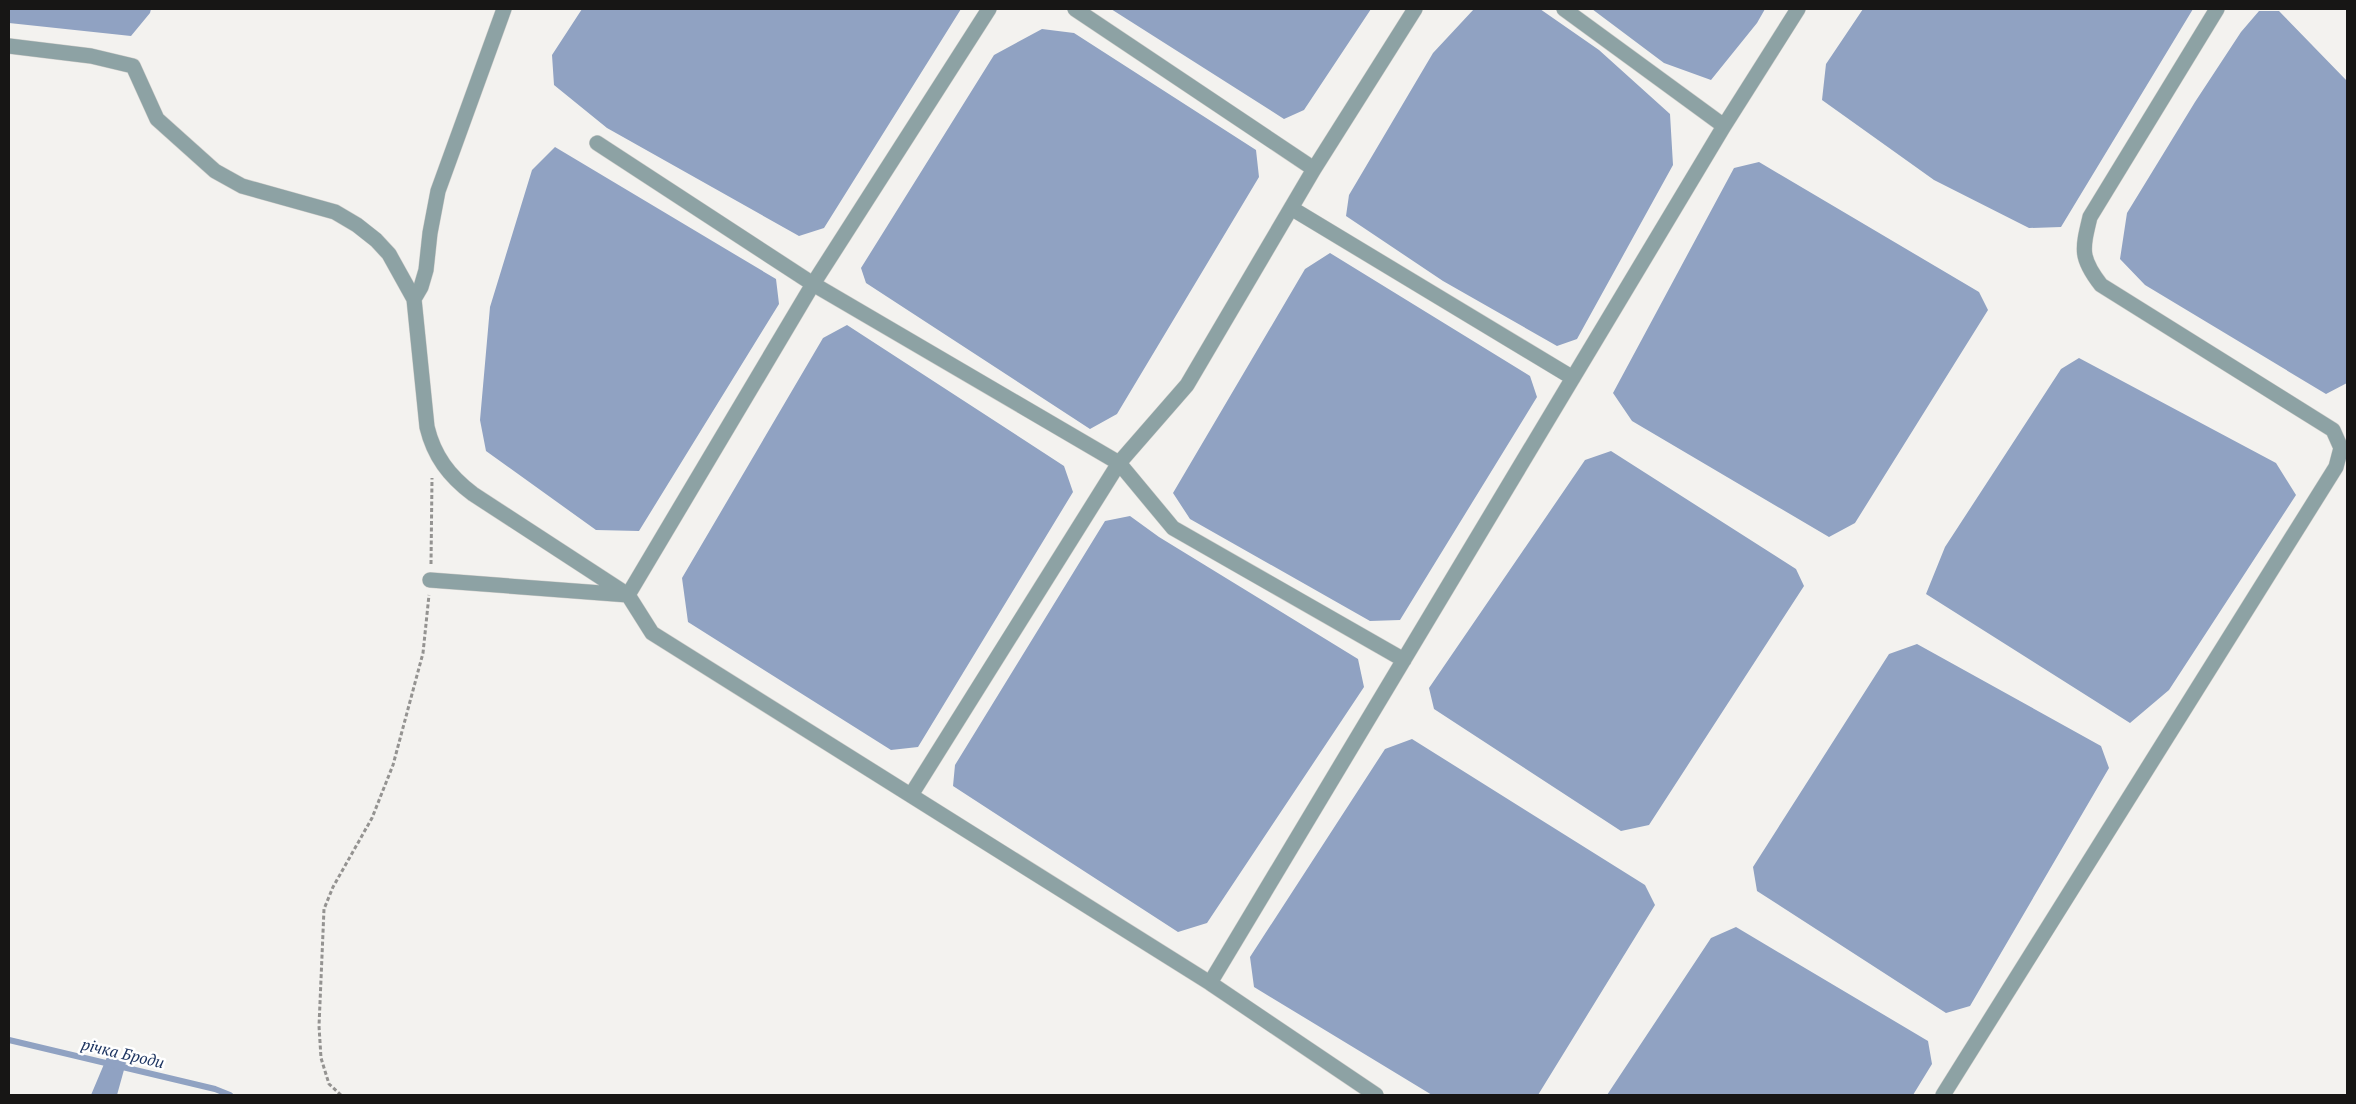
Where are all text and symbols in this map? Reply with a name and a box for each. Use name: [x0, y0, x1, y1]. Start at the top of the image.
water label: річка Броди: [79, 1033, 167, 1073]

